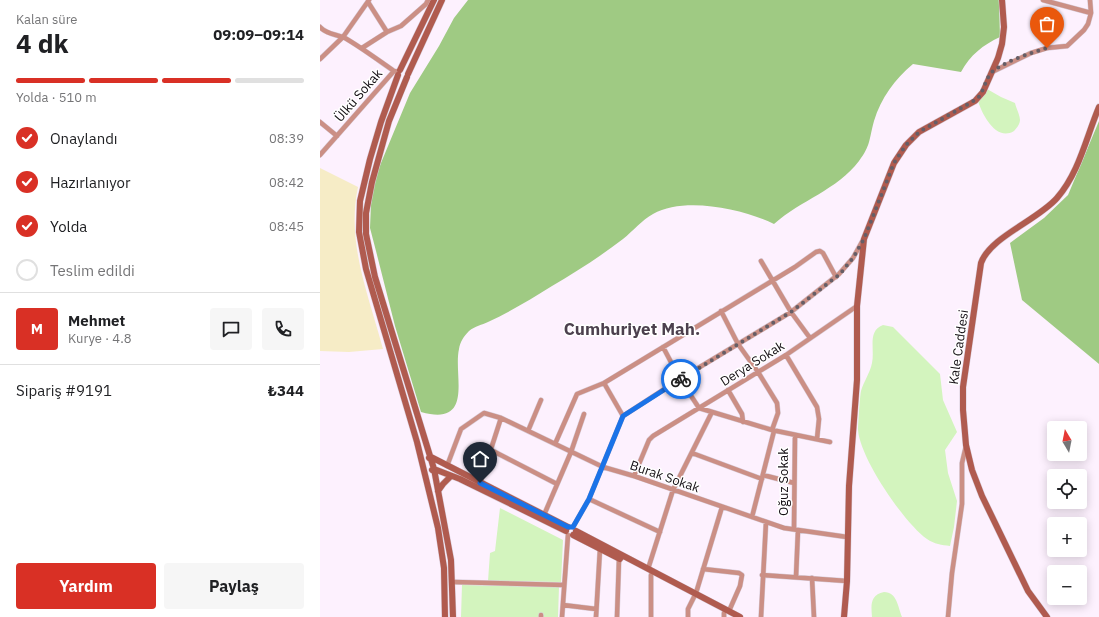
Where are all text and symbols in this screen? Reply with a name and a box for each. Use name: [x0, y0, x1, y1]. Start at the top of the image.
pin: [1030, 7.0, 1064, 48]
text: Kalan süre: [16, 11, 77, 28]
icon: bag: [1036, 13, 1058, 35]
text: 09:09–09:14: [213, 25, 304, 44]
text: 4 dk: [16, 26, 69, 60]
street label: Ülkü Sokak: [331, 65, 386, 125]
text: Yolda · 510 m: [16, 89, 97, 106]
icon: check: [16, 127, 38, 149]
text: Onaylandı: [50, 129, 118, 148]
text: 08:39: [269, 130, 304, 147]
icon: check: [16, 171, 38, 193]
text: Hazırlanıyor: [50, 173, 131, 192]
text: 08:42: [269, 174, 304, 191]
icon: check: [16, 215, 38, 237]
text: Yolda: [50, 217, 87, 236]
text: 08:45: [269, 218, 304, 235]
text: Teslim edildi: [50, 261, 135, 280]
button: chat: [210, 308, 252, 350]
button: phone: [262, 308, 304, 350]
street label: Kale Caddesi: [945, 308, 972, 386]
text: Mehmet: [68, 311, 125, 330]
district label: Cumhuriyet Mah.: [564, 318, 700, 340]
text: M: [31, 319, 43, 338]
text: Kurye · 4.8: [68, 330, 131, 347]
street label: Derya Sokak: [717, 337, 788, 390]
courier: [661, 359, 701, 399]
icon: bike: [670, 368, 692, 390]
text: Sipariş #9191: [16, 381, 112, 400]
text: ₺344: [268, 381, 304, 400]
north arrow: [1047, 421, 1087, 461]
map controls: [1047, 421, 1087, 605]
pin: [463, 442, 497, 483]
icon: home: [469, 448, 491, 470]
street label: Oğuz Sokak: [775, 448, 792, 516]
street label: Burak Sokak: [628, 457, 702, 496]
button: locate: [1047, 469, 1087, 509]
button: +: [1047, 517, 1087, 557]
button: Yardım: [16, 563, 156, 609]
button: Paylaş: [164, 563, 304, 609]
button: −: [1047, 565, 1087, 605]

